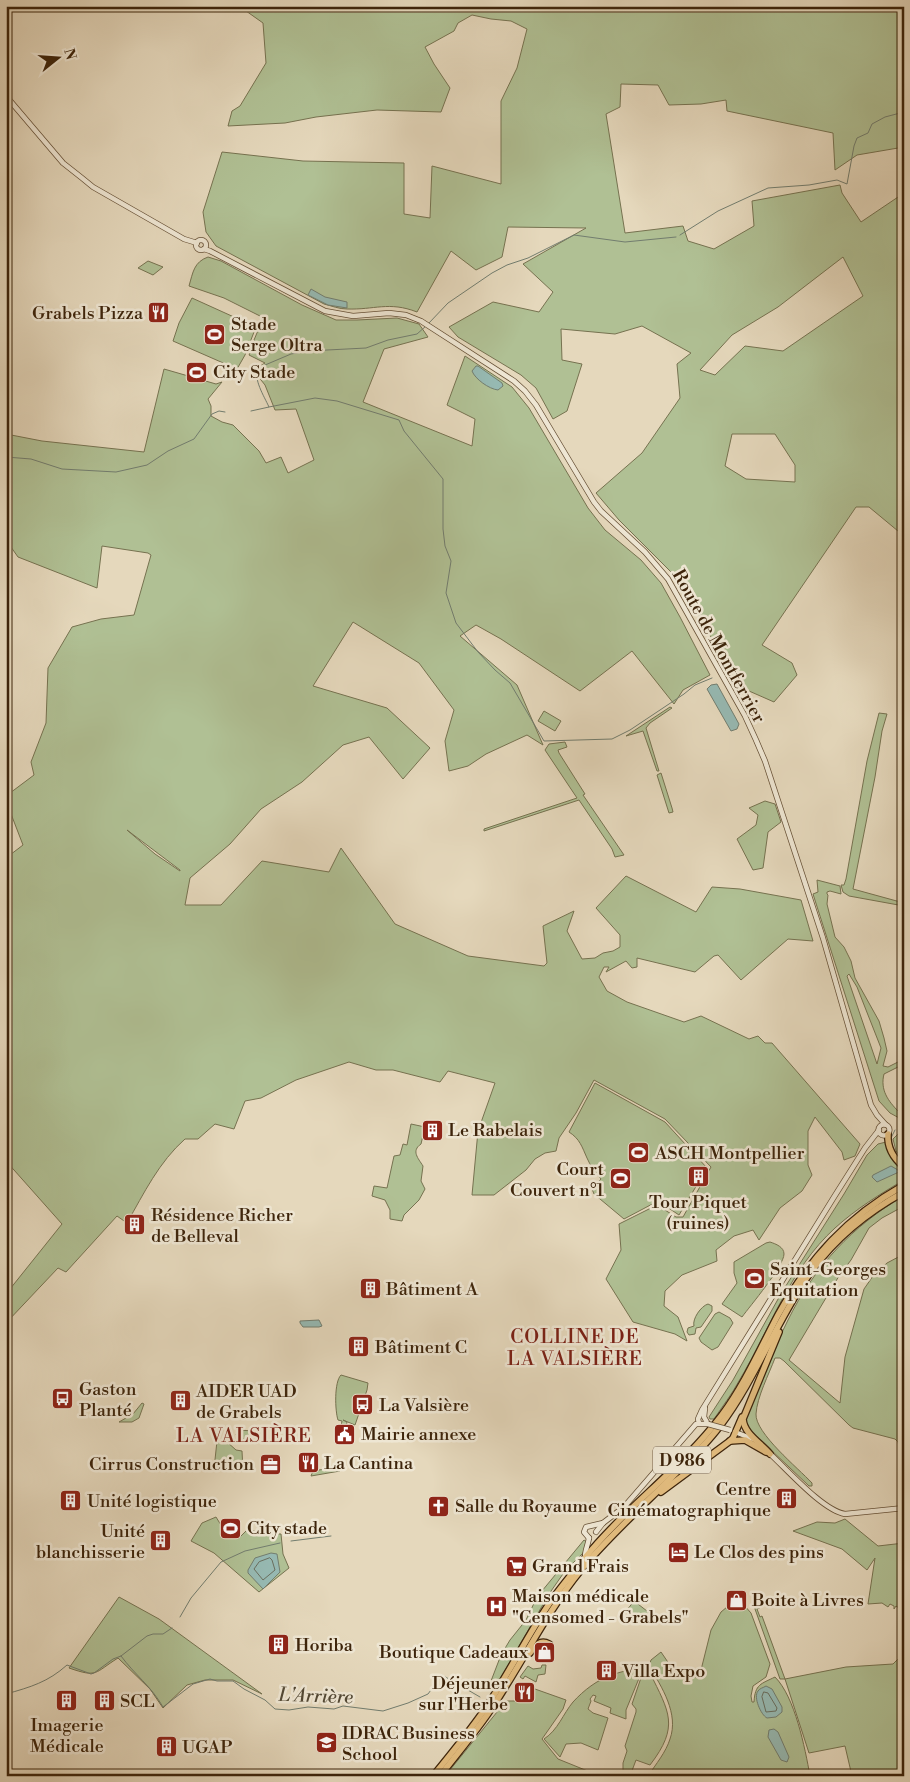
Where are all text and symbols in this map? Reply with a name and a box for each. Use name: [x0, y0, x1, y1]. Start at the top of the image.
north arrow: [32, 32, 82, 82]
text: N: [59, 47, 80, 62]
restaurant icon: Grabels Pizza: [147, 301, 171, 325]
place label: Grabels Pizza: [32, 302, 144, 325]
place label: Stade Serge Oltra: [231, 313, 323, 357]
sports icon: Stade Serge Oltra: [203, 322, 227, 346]
sports icon: City Stade: [185, 360, 209, 384]
place label: City Stade: [213, 361, 295, 384]
street label: Route de Montferrier: [667, 565, 770, 727]
building icon: Le Rabelais: [420, 1118, 444, 1142]
place label: Le Rabelais: [448, 1119, 542, 1142]
sports icon: ASCH Montpellier: [627, 1141, 651, 1165]
place label: ASCH Montpellier: [654, 1142, 805, 1165]
place label: Court Couvert n°1: [510, 1158, 605, 1202]
building icon: Tour Piquet (ruines): [686, 1165, 710, 1189]
sports icon: Court Couvert n°1: [608, 1167, 632, 1191]
place label: Tour Piquet (ruines): [649, 1191, 748, 1235]
place label: Résidence Richer de Belleval: [151, 1204, 293, 1248]
building icon: Résidence Richer de Belleval: [123, 1213, 147, 1237]
place label: Saint-Georges Equitation: [770, 1258, 886, 1302]
sports icon: Saint-Georges Equitation: [742, 1267, 766, 1291]
building icon: Bâtiment A: [358, 1277, 382, 1301]
place label: Bâtiment A: [385, 1278, 479, 1301]
district label: COLLINE DE LA VALSIÈRE: [507, 1325, 643, 1371]
building icon: Bâtiment C: [347, 1335, 371, 1359]
place label: Bâtiment C: [374, 1336, 467, 1359]
place label: Gaston Planté: [79, 1378, 137, 1422]
place label: AIDER UAD de Grabels: [195, 1380, 297, 1424]
bus stop icon: Gaston Planté: [51, 1387, 75, 1411]
building icon: AIDER UAD de Grabels: [168, 1389, 192, 1413]
bus stop icon: La Valsière: [351, 1393, 375, 1417]
place label: La Valsière: [379, 1394, 469, 1417]
public building icon: Mairie annexe: [333, 1422, 357, 1446]
district label: LA VALSIÈRE: [176, 1423, 312, 1448]
place label: Mairie annexe: [361, 1423, 476, 1446]
road number: D 986: [653, 1446, 711, 1474]
restaurant icon: La Cantina: [296, 1451, 320, 1475]
office icon: Cirrus Construction: [258, 1452, 282, 1476]
place label: La Cantina: [324, 1452, 414, 1475]
place label: Cirrus Construction: [89, 1453, 254, 1476]
place label: Centre Cinématographique: [608, 1478, 771, 1522]
building icon: Centre Cinématographique: [775, 1487, 799, 1511]
building icon: Unité logistique: [59, 1489, 83, 1513]
place label: Unité logistique: [87, 1490, 217, 1513]
church icon: Salle du Royaume: [427, 1494, 451, 1518]
place label: Salle du Royaume: [455, 1495, 597, 1518]
sports icon: City stade: [219, 1516, 243, 1540]
place label: City stade: [247, 1517, 327, 1540]
place label: Unité blanchisserie: [36, 1520, 145, 1564]
building icon: Unité blanchisserie: [149, 1529, 173, 1553]
hotel icon: Le Clos des pins: [666, 1540, 690, 1564]
place label: Le Clos des pins: [694, 1541, 824, 1564]
supermarket icon: Grand Frais: [504, 1554, 528, 1578]
place label: Grand Frais: [532, 1555, 629, 1578]
place label: Maison médicale "Censomed - Grabels": [512, 1585, 689, 1629]
shop icon: Boite à Livres: [724, 1588, 748, 1612]
place label: Boite à Livres: [751, 1589, 864, 1612]
hospital icon: Maison médicale "Censomed - Grabels": [484, 1594, 508, 1618]
building icon: Horiba: [267, 1633, 291, 1657]
place label: Horiba: [295, 1634, 354, 1657]
shop icon: Boutique Cadeaux: [532, 1640, 556, 1664]
place label: Boutique Cadeaux: [378, 1641, 529, 1664]
building icon: Villa Expo: [594, 1659, 618, 1683]
place label: Villa Expo: [621, 1660, 705, 1683]
place label: Déjeuner sur l'Herbe: [419, 1672, 508, 1716]
restaurant icon: Déjeuner sur l'Herbe: [512, 1681, 536, 1705]
water label: L'Arrière: [277, 1683, 354, 1709]
building icon: Imagerie Médicale: [55, 1688, 79, 1712]
building icon: SCL: [92, 1689, 116, 1713]
place label: SCL: [120, 1690, 155, 1713]
place label: Imagerie Médicale: [30, 1714, 104, 1758]
place label: IDRAC Business School: [342, 1722, 475, 1766]
school or university icon: IDRAC Business School: [314, 1731, 338, 1755]
building icon: UGAP: [154, 1735, 178, 1759]
place label: UGAP: [182, 1736, 232, 1759]

